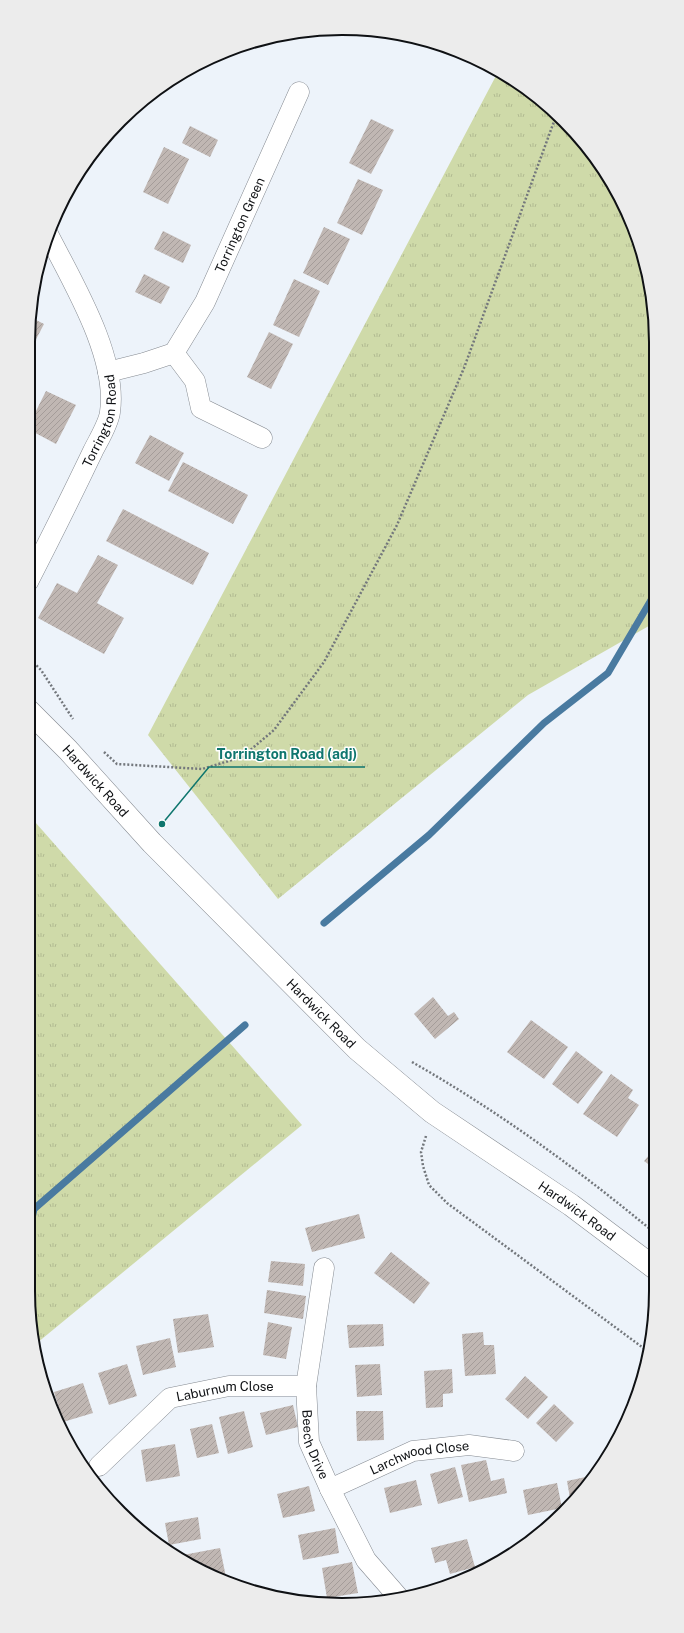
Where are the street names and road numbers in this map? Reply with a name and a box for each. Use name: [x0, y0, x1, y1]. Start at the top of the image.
street label: Torrington Green: [212, 175, 268, 275]
street label: Torrington Road: [79, 373, 119, 470]
street label: Hardwick Road: [59, 742, 132, 820]
street label: Hardwick Road: [283, 976, 359, 1051]
street label: Hardwick Road: [535, 1178, 618, 1244]
street label: Laburnum Close: [175, 1379, 274, 1405]
street label: Beech Drive: [299, 1409, 332, 1482]
street label: Larchwood Close: [367, 1438, 470, 1478]

